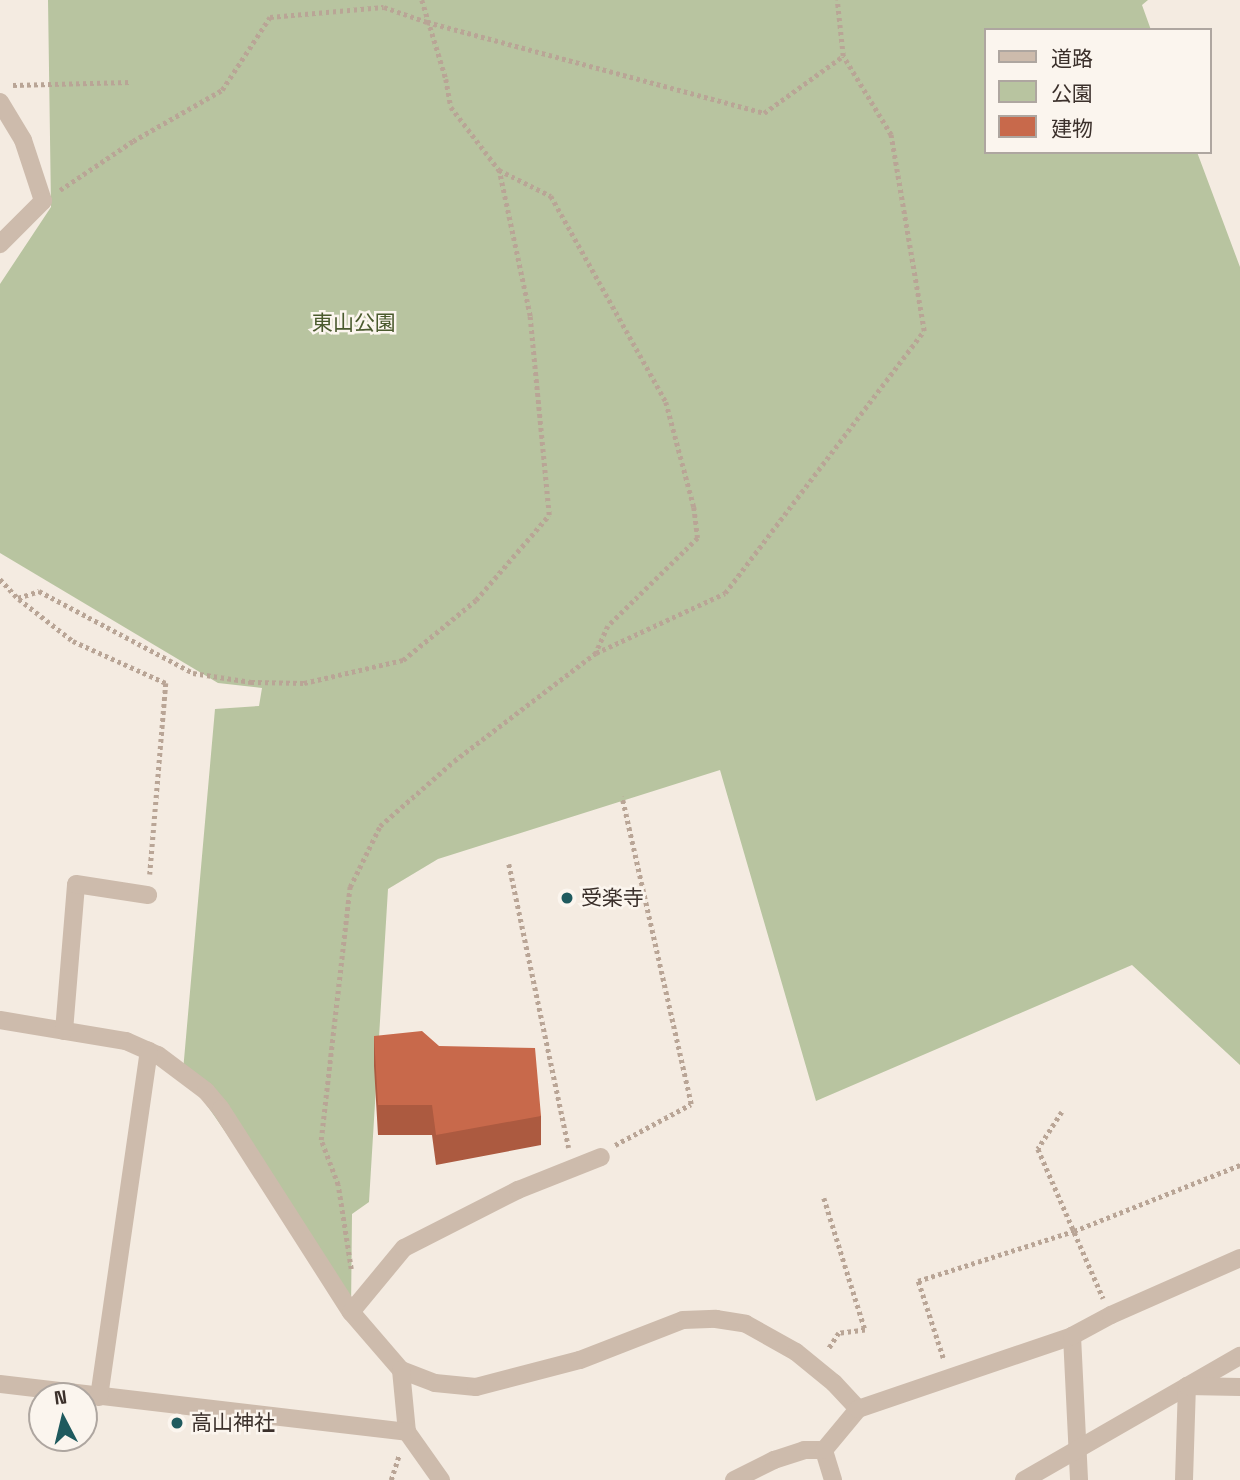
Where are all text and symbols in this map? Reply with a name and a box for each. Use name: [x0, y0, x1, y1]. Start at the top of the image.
legend: [984, 28, 1212, 154]
text: 道路: [1051, 45, 1093, 72]
text: 公園: [1051, 80, 1093, 107]
text: 建物: [1051, 115, 1093, 142]
park label: 東山公園: [312, 310, 396, 336]
place label: 受楽寺: [581, 885, 644, 911]
marker: 受楽寺: [559, 890, 575, 906]
north arrow: [28, 1382, 98, 1452]
text: N: [53, 1384, 68, 1411]
place label: 高山神社: [191, 1410, 275, 1436]
marker: 高山神社: [169, 1415, 185, 1431]

